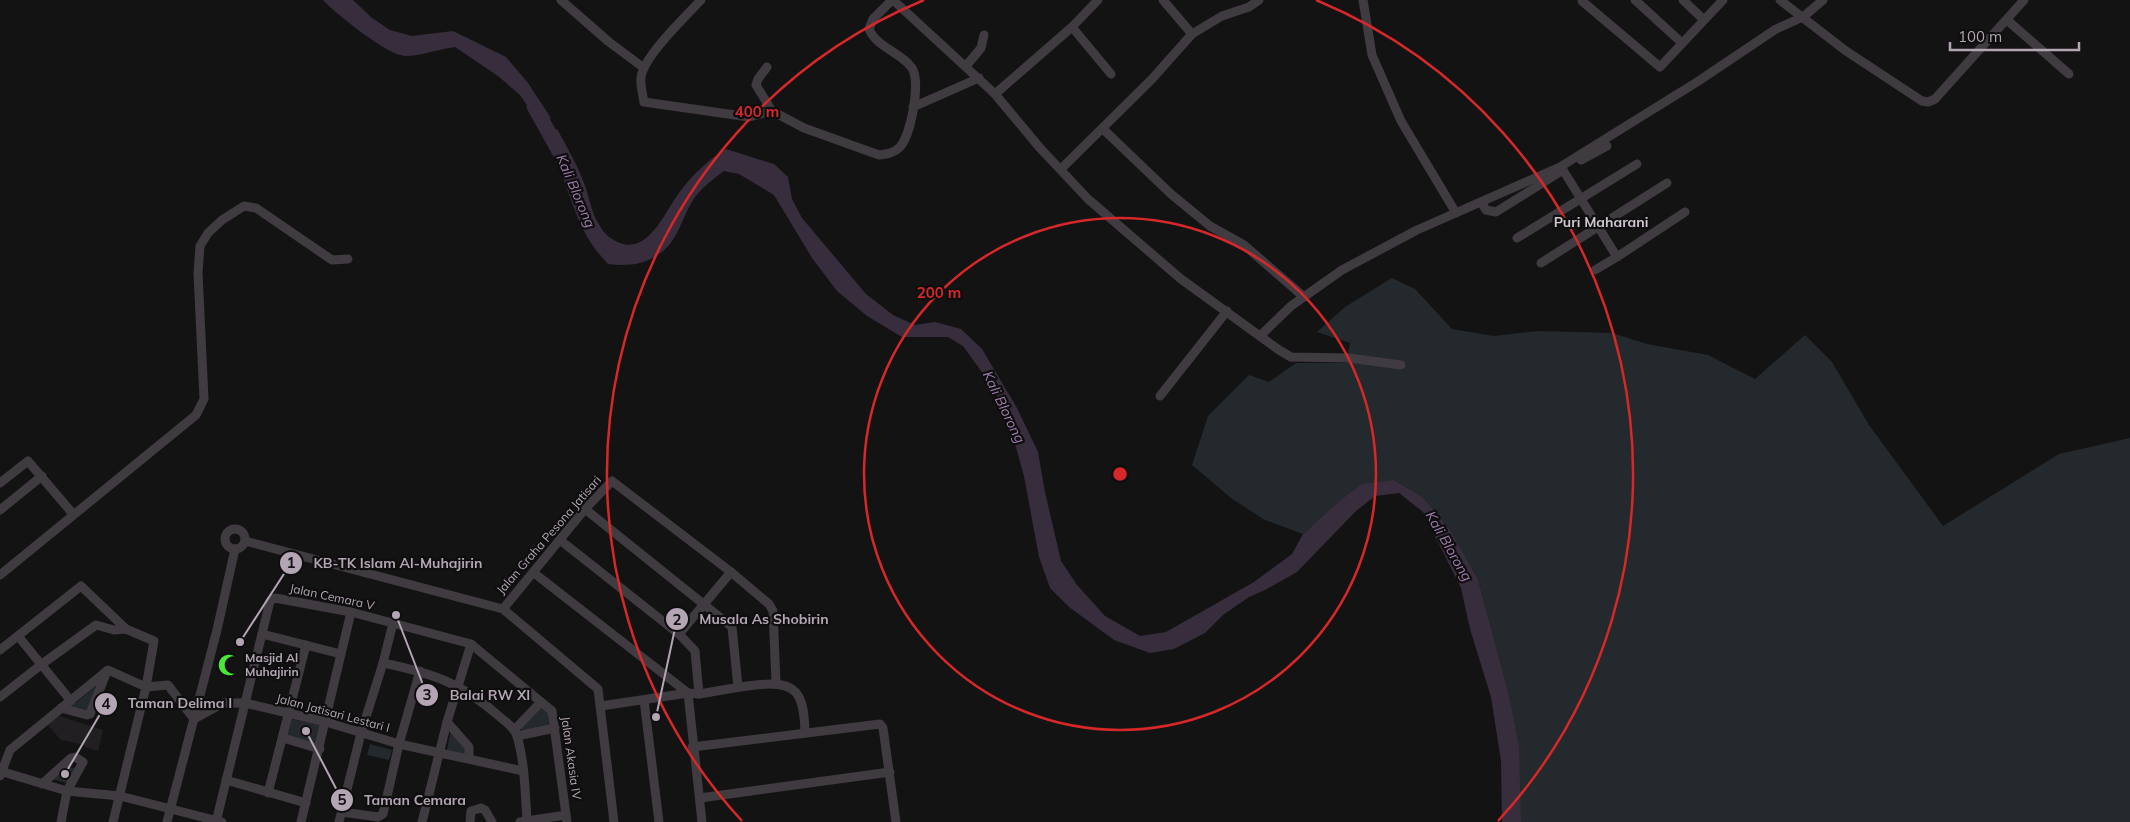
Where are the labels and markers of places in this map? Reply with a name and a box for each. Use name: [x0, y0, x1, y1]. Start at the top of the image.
centre of rings: [1111, 465, 1129, 483]
callout: KB-TK Islam Al-Muhajirin: [279, 549, 493, 578]
callout: Musala As Shobirin: [665, 605, 839, 634]
place label: Masjid Al Muhajirin: [245, 650, 299, 679]
mosque icon: Masjid Al Muhajirin: [216, 652, 242, 678]
callout: Balai RW XI: [414, 680, 540, 709]
callout: Taman Delima I: [93, 689, 243, 718]
callout: Taman Cemara: [330, 786, 476, 815]

